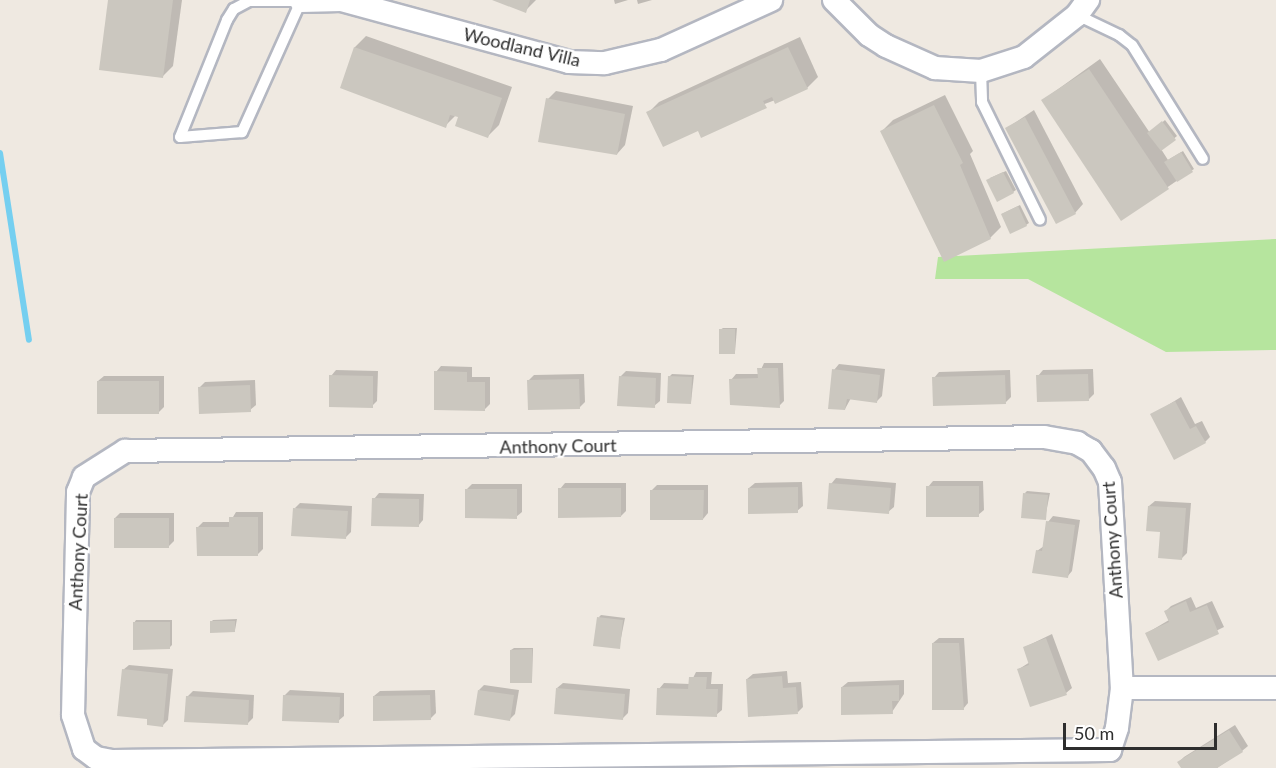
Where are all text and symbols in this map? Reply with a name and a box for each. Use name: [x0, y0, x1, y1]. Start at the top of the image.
street label: Woodland Villa: [461, 23, 583, 71]
street label: Anthony Court: [499, 434, 617, 458]
street label: Anthony Court: [1097, 481, 1127, 599]
street label: Anthony Court: [64, 493, 92, 611]
scale bar: [1066, 711, 1220, 749]
text: 50 m: [1074, 722, 1114, 744]

